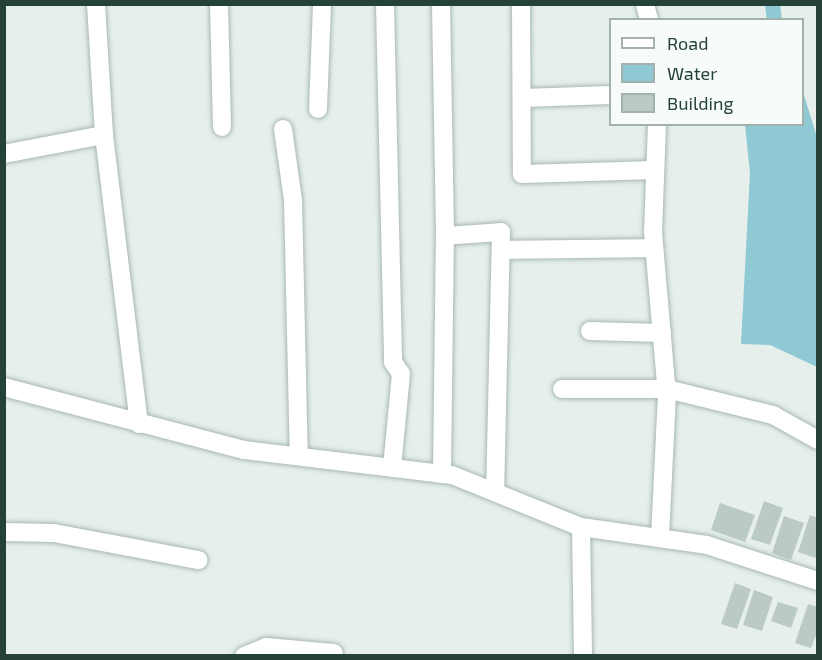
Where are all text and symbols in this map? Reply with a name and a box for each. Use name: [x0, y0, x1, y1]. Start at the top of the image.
legend: [609, 18, 804, 126]
text: Road: [667, 32, 708, 54]
text: Water: [667, 62, 717, 84]
text: Building: [667, 92, 734, 114]

